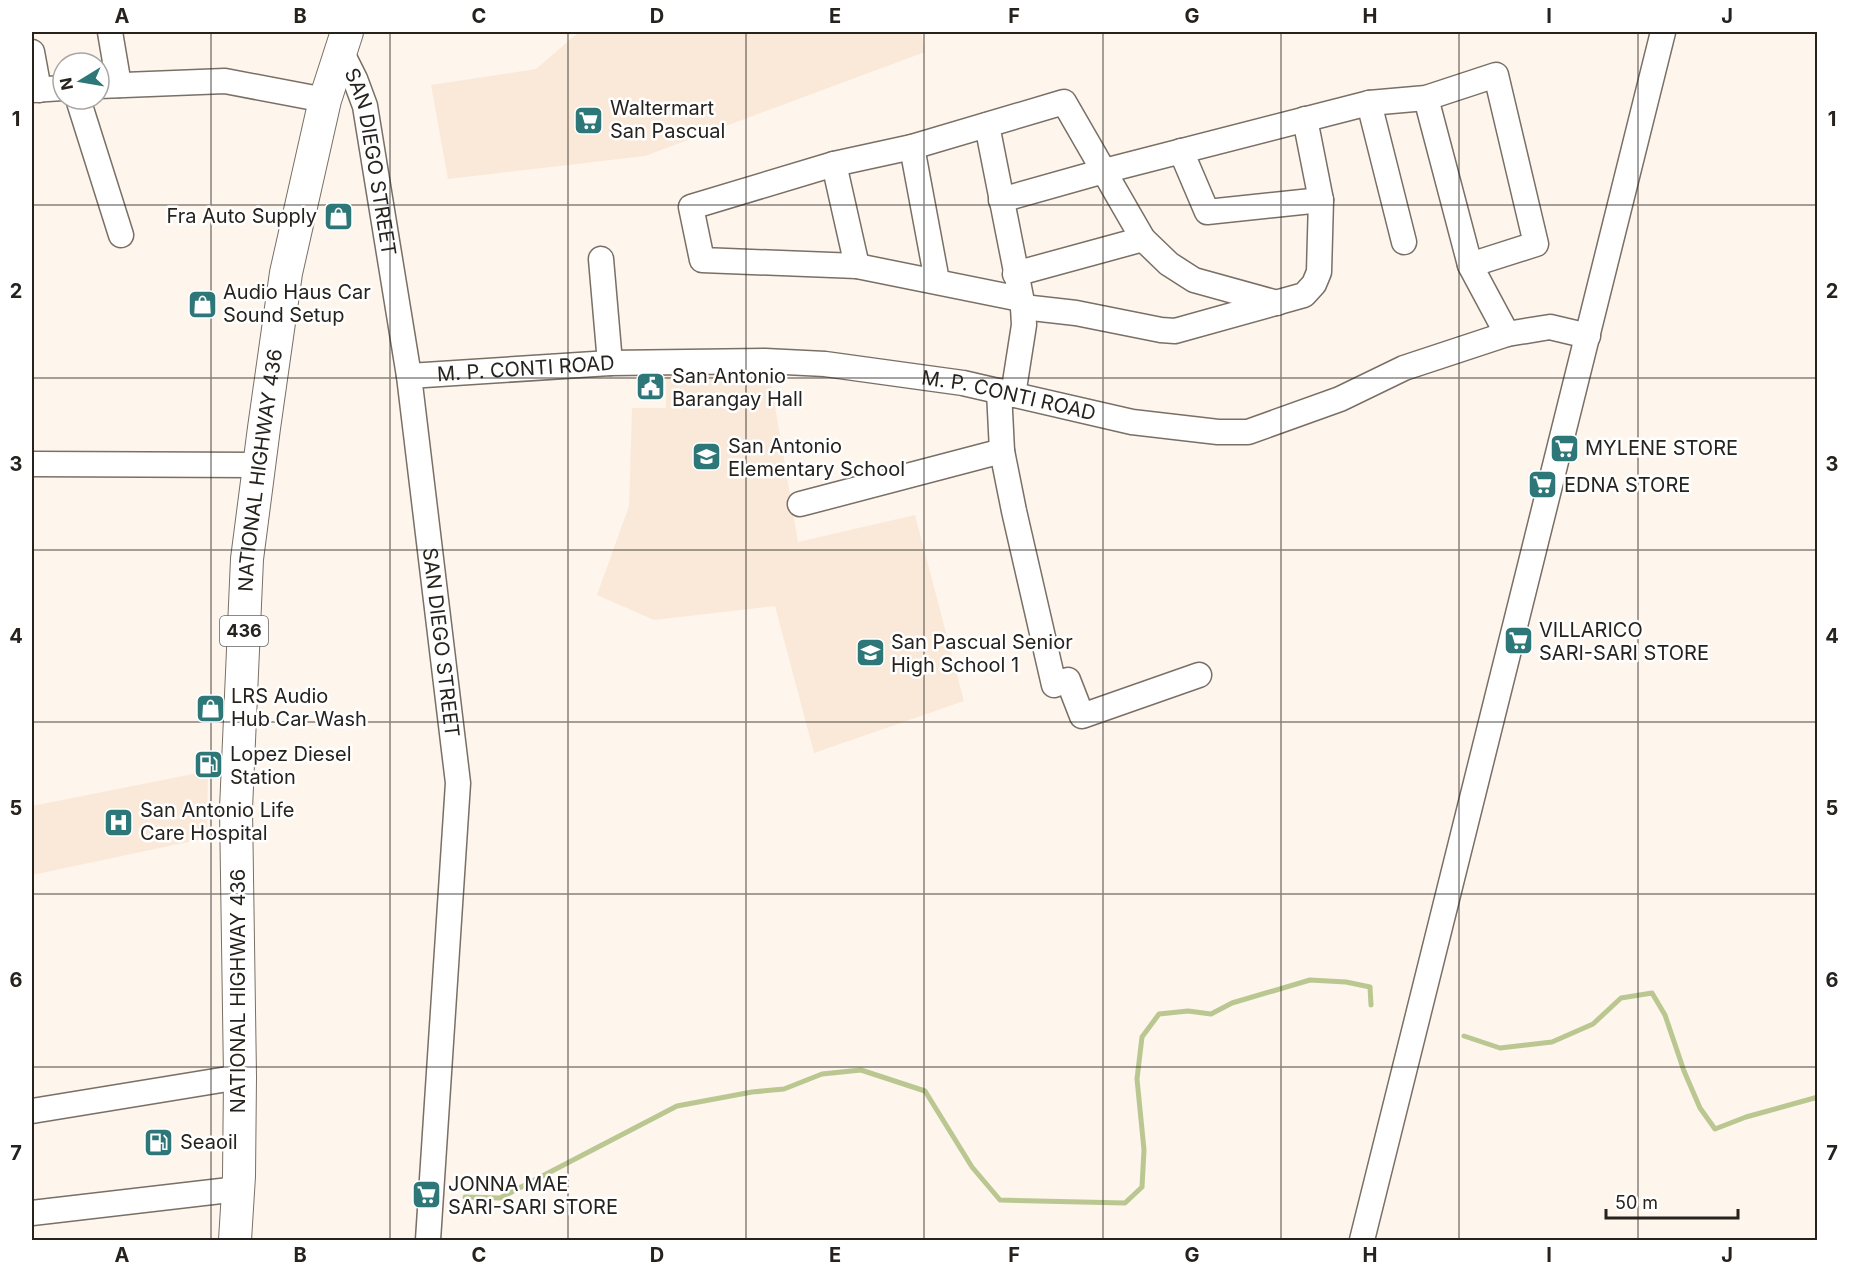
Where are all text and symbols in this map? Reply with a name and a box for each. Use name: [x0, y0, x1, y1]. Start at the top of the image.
text: A: [115, 4, 130, 28]
text: B: [293, 4, 307, 28]
text: C: [472, 4, 486, 28]
text: D: [650, 4, 664, 28]
text: E: [829, 4, 841, 28]
text: F: [1008, 4, 1020, 28]
text: G: [1184, 4, 1200, 28]
text: H: [1363, 4, 1377, 28]
text: I: [1546, 4, 1552, 28]
text: J: [1721, 4, 1733, 28]
north arrow: [51, 51, 111, 111]
street label: SAN DIEGO STREET: [340, 64, 401, 257]
text: N: [55, 76, 77, 92]
place label: Waltermart San Pascual: [610, 96, 725, 143]
supermarket icon: Waltermart San Pascual: [573, 104, 605, 136]
text: 1: [12, 107, 20, 131]
text: 1: [1828, 107, 1836, 131]
shop icon: Fra Auto Supply: [322, 200, 354, 232]
place label: Fra Auto Supply: [166, 204, 317, 228]
text: 2: [10, 279, 22, 303]
text: 2: [1826, 279, 1838, 303]
place label: Audio Haus Car Sound Setup: [223, 280, 371, 327]
shop icon: Audio Haus Car Sound Setup: [186, 288, 218, 320]
street label: NATIONAL HIGHWAY 436: [234, 347, 287, 592]
street label: M. P. CONTI ROAD: [436, 351, 615, 386]
place label: San Antonio Barangay Hall: [672, 364, 803, 411]
street label: M. P. CONTI ROAD: [920, 365, 1098, 425]
public building icon: San Antonio Barangay Hall: [635, 371, 667, 403]
supermarket icon: MYLENE STORE: [1548, 432, 1580, 464]
place label: San Antonio Elementary School: [728, 434, 905, 481]
place label: MYLENE STORE: [1585, 436, 1738, 460]
school or university icon: San Antonio Elementary School: [691, 441, 723, 473]
text: 3: [10, 452, 22, 476]
text: 3: [1826, 452, 1838, 476]
supermarket icon: EDNA STORE: [1527, 469, 1559, 501]
place label: EDNA STORE: [1564, 473, 1690, 497]
street label: SAN DIEGO STREET: [418, 546, 464, 739]
road number: 436: [220, 616, 268, 646]
place label: VILLARICO SARI-SARI STORE: [1539, 618, 1709, 665]
text: 4: [9, 624, 23, 648]
text: 4: [1825, 624, 1839, 648]
supermarket icon: VILLARICO SARI-SARI STORE: [1502, 625, 1534, 657]
place label: San Pascual Senior High School 1: [891, 630, 1073, 677]
school or university icon: San Pascual Senior High School 1: [854, 637, 886, 669]
place label: LRS Audio Hub Car Wash: [231, 684, 367, 731]
shop icon: LRS Audio Hub Car Wash: [194, 692, 226, 724]
place label: Lopez Diesel Station: [230, 742, 352, 789]
fuel station icon: Lopez Diesel Station: [193, 749, 225, 781]
text: 5: [10, 796, 22, 820]
text: 5: [1826, 796, 1838, 820]
place label: San Antonio Life Care Hospital: [140, 798, 294, 845]
hospital icon: San Antonio Life Care Hospital: [103, 806, 135, 838]
street label: NATIONAL HIGHWAY 436: [226, 869, 250, 1113]
text: 6: [10, 968, 23, 992]
text: 6: [1826, 968, 1839, 992]
fuel station icon: Seaoil: [143, 1126, 175, 1158]
place label: Seaoil: [180, 1130, 238, 1154]
text: 7: [10, 1141, 22, 1165]
text: 7: [1826, 1141, 1838, 1165]
place label: JONNA MAE SARI-SARI STORE: [448, 1172, 618, 1219]
supermarket icon: JONNA MAE SARI-SARI STORE: [411, 1179, 443, 1211]
scale bar: [1606, 1182, 1738, 1220]
text: 50 m: [1615, 1192, 1658, 1213]
text: A: [115, 1243, 130, 1267]
text: B: [293, 1243, 307, 1267]
text: C: [472, 1243, 486, 1267]
text: D: [650, 1243, 664, 1267]
text: E: [829, 1243, 841, 1267]
text: F: [1008, 1243, 1020, 1267]
text: G: [1184, 1243, 1200, 1267]
text: H: [1363, 1243, 1377, 1267]
text: I: [1546, 1243, 1552, 1267]
text: J: [1721, 1243, 1733, 1267]

